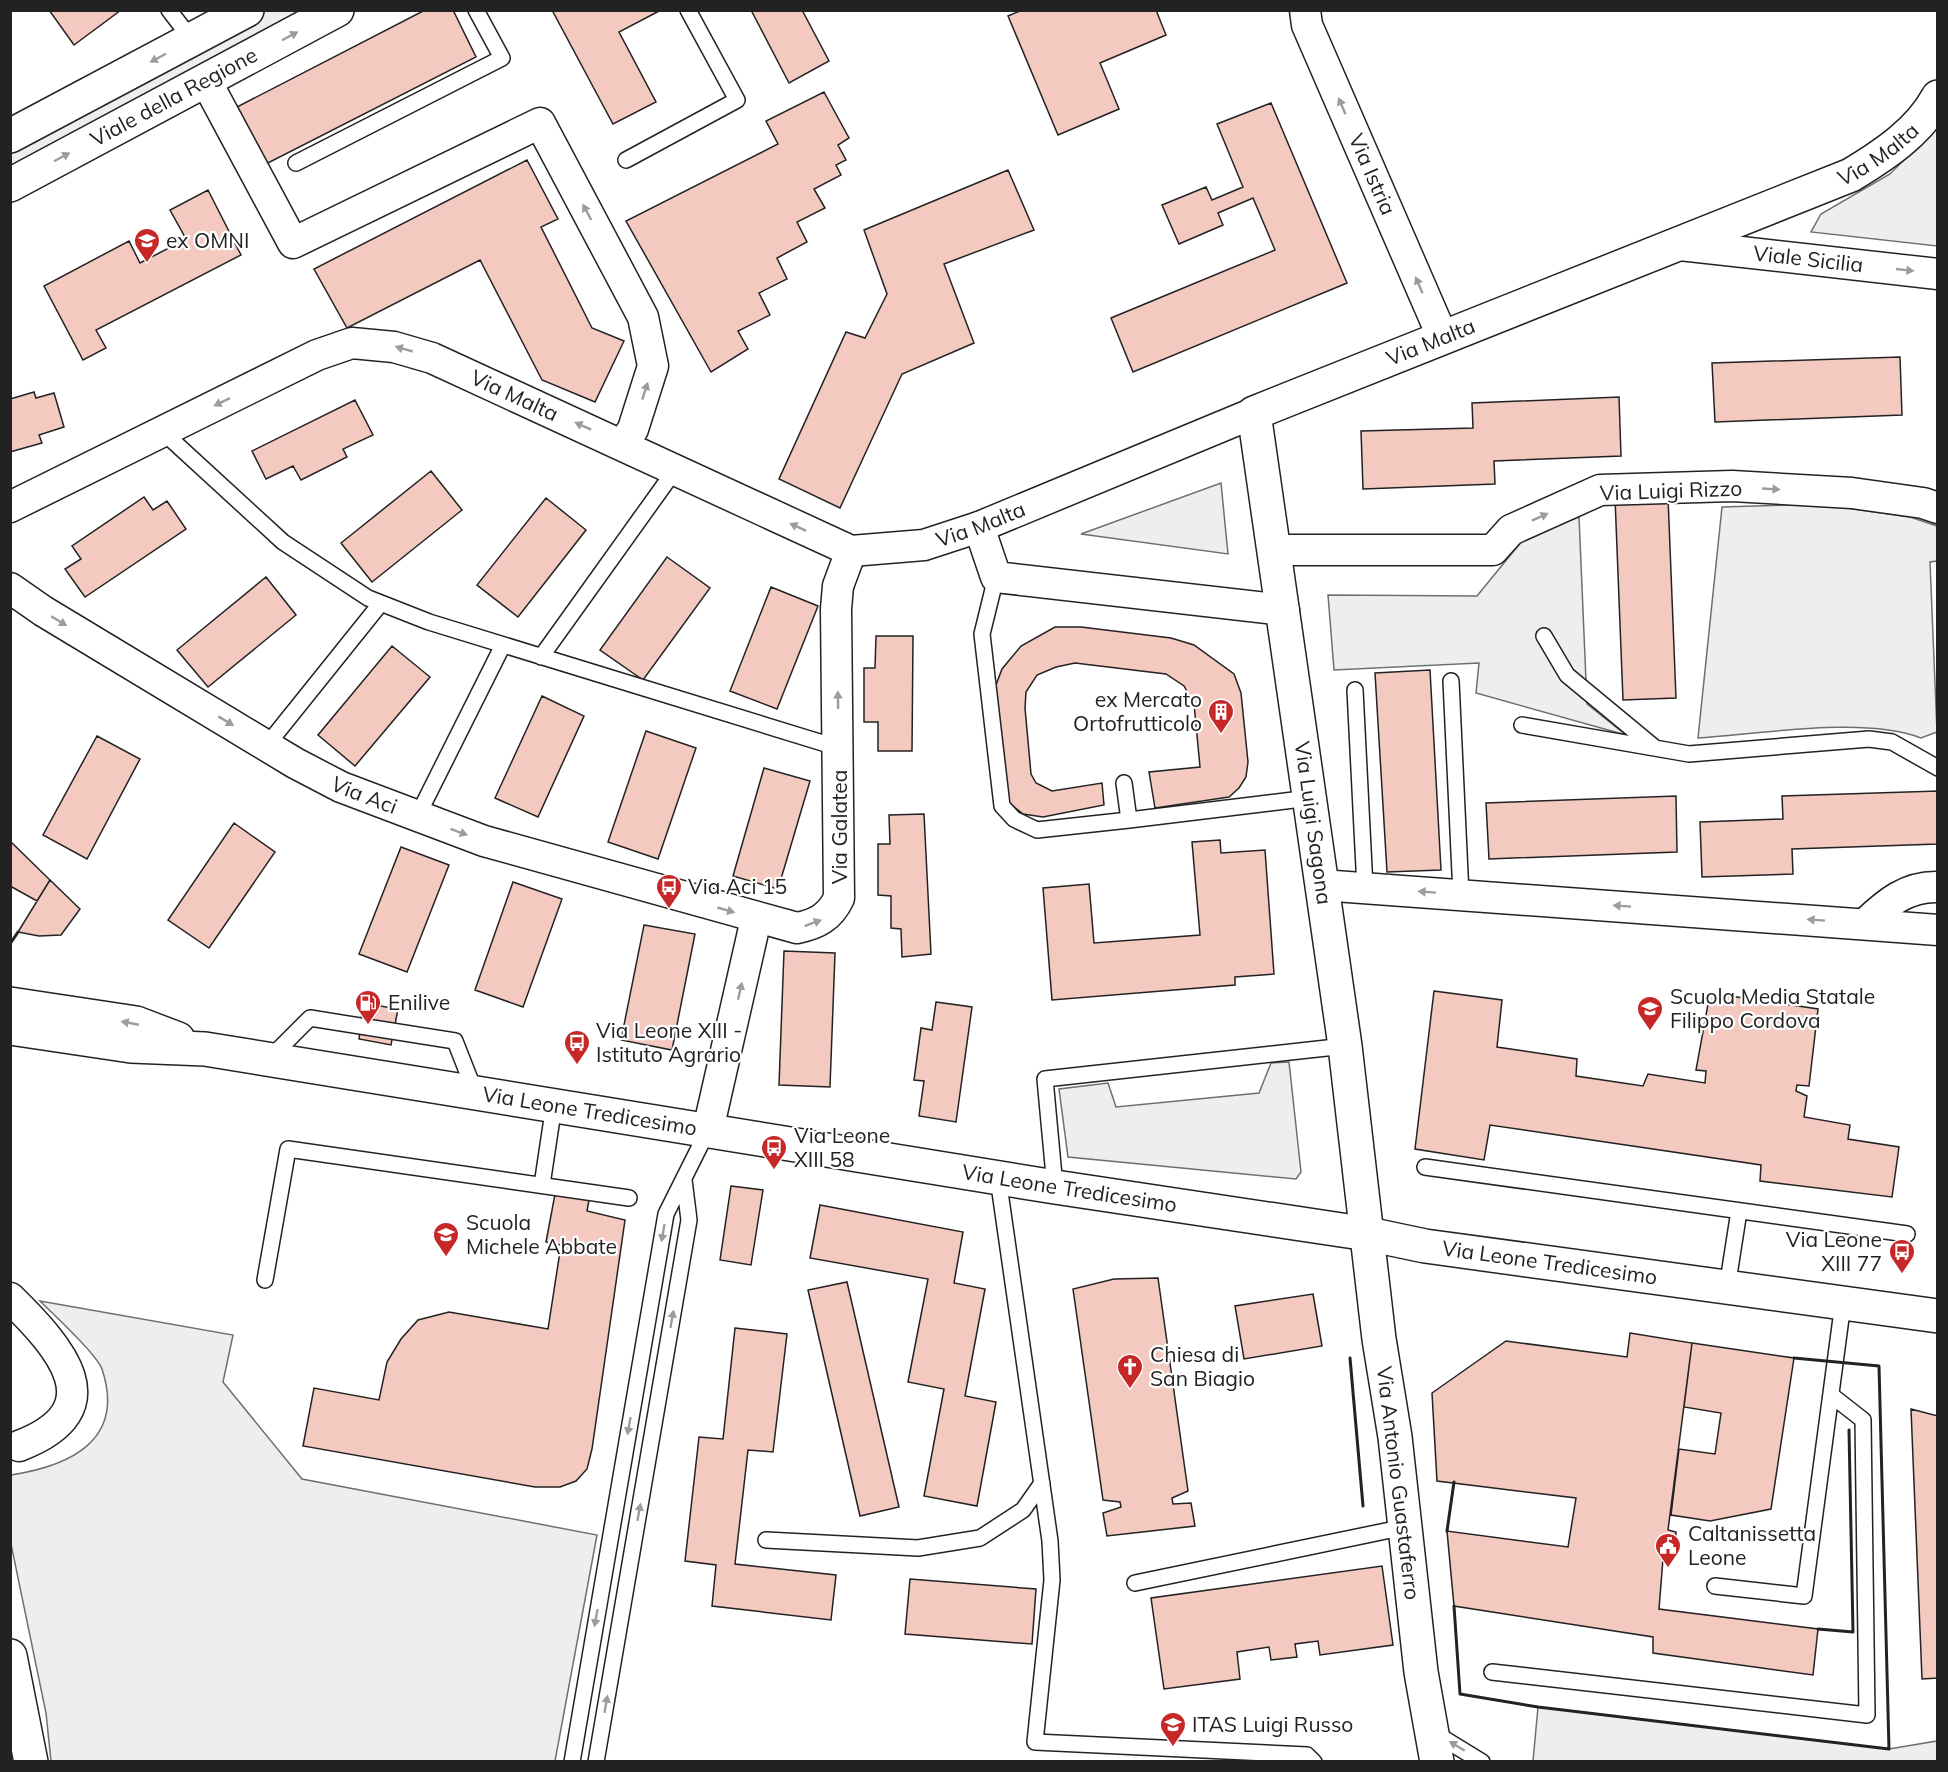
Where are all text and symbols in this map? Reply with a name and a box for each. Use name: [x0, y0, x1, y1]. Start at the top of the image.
one-way arrow: [282, 31, 299, 41]
street label: Viale della Regione: [86, 41, 261, 152]
one-way arrow: [149, 53, 166, 63]
one-way arrow: [1337, 96, 1347, 114]
street label: Via Malta: [1834, 117, 1924, 191]
street label: Via Istria: [1344, 129, 1402, 219]
one-way arrow: [53, 153, 71, 163]
one-way arrow: [582, 203, 592, 220]
school or university icon: ex OMNI: [132, 226, 162, 264]
place label: ex OMNI: [166, 227, 249, 253]
street label: Viale Sicilia: [1752, 239, 1865, 277]
one-way arrow: [1896, 266, 1915, 275]
one-way arrow: [1415, 276, 1424, 293]
street label: Via Malta: [1382, 312, 1479, 371]
one-way arrow: [395, 344, 413, 353]
street label: Via Malta: [467, 364, 563, 426]
one-way arrow: [641, 382, 650, 400]
one-way arrow: [214, 397, 231, 406]
one-way arrow: [574, 421, 592, 430]
street label: Via Luigi Rizzo: [1599, 475, 1743, 505]
one-way arrow: [1761, 484, 1780, 493]
street label: Via Malta: [932, 495, 1029, 552]
one-way arrow: [1531, 512, 1549, 522]
one-way arrow: [789, 522, 806, 531]
one-way arrow: [51, 615, 67, 626]
place label: ex Mercato Ortofrutticolo: [1073, 686, 1202, 736]
one-way arrow: [833, 690, 843, 709]
building icon: ex Mercato Ortofrutticolo: [1206, 697, 1236, 735]
one-way arrow: [218, 716, 234, 727]
street label: Via Luigi Sagona: [1290, 740, 1338, 906]
street label: Via Aci: [327, 770, 401, 819]
street label: Via Galatea: [826, 770, 852, 884]
one-way arrow: [450, 827, 468, 837]
bus stop icon: Via Aci 15: [654, 872, 684, 910]
place label: Via Aci 15: [688, 873, 787, 899]
one-way arrow: [1418, 887, 1437, 897]
one-way arrow: [1612, 902, 1631, 911]
one-way arrow: [717, 906, 735, 915]
one-way arrow: [1807, 915, 1826, 925]
one-way arrow: [804, 918, 822, 928]
one-way arrow: [735, 982, 745, 1000]
place label: Scuola Media Statale Filippo Cordova: [1670, 983, 1875, 1033]
fuel station icon: Enilive: [353, 988, 383, 1026]
place label: Enilive: [388, 989, 450, 1015]
school or university icon: Scuola Media Statale Filippo Cordova: [1635, 994, 1665, 1032]
place label: Via Leone XIII - Istituto Agrario: [596, 1017, 742, 1067]
one-way arrow: [121, 1018, 140, 1027]
bus stop icon: Via Leone XIII - Istituto Agrario: [562, 1028, 592, 1066]
street label: Via Leone Tredicesimo: [481, 1080, 699, 1141]
place label: Via Leone XIII 58: [794, 1122, 890, 1172]
bus stop icon: Via Leone XIII 58: [759, 1133, 789, 1171]
street label: Via Leone Tredicesimo: [960, 1158, 1179, 1217]
place label: Scuola Michele Abbate: [466, 1209, 617, 1259]
school or university icon: Scuola Michele Abbate: [431, 1220, 461, 1258]
one-way arrow: [658, 1224, 667, 1243]
place label: Via Leone XIII 77: [1786, 1226, 1882, 1276]
street label: Via Leone Tredicesimo: [1440, 1234, 1659, 1290]
bus stop icon: Via Leone XIII 77: [1887, 1237, 1917, 1275]
one-way arrow: [668, 1310, 677, 1329]
place label: Chiesa di San Biagio: [1150, 1341, 1255, 1391]
church icon: Chiesa di San Biagio: [1115, 1352, 1145, 1390]
street label: Via Antonio Guastaferro: [1372, 1365, 1426, 1601]
one-way arrow: [625, 1416, 634, 1435]
one-way arrow: [635, 1502, 644, 1521]
place label: Caltanissetta Leone: [1688, 1520, 1816, 1570]
public building icon: Caltanissetta Leone: [1653, 1531, 1683, 1569]
one-way arrow: [592, 1608, 601, 1627]
one-way arrow: [602, 1694, 611, 1713]
school or university icon: ITAS Luigi Russo: [1158, 1710, 1188, 1748]
place label: ITAS Luigi Russo: [1192, 1711, 1353, 1737]
one-way arrow: [1449, 1741, 1465, 1752]

